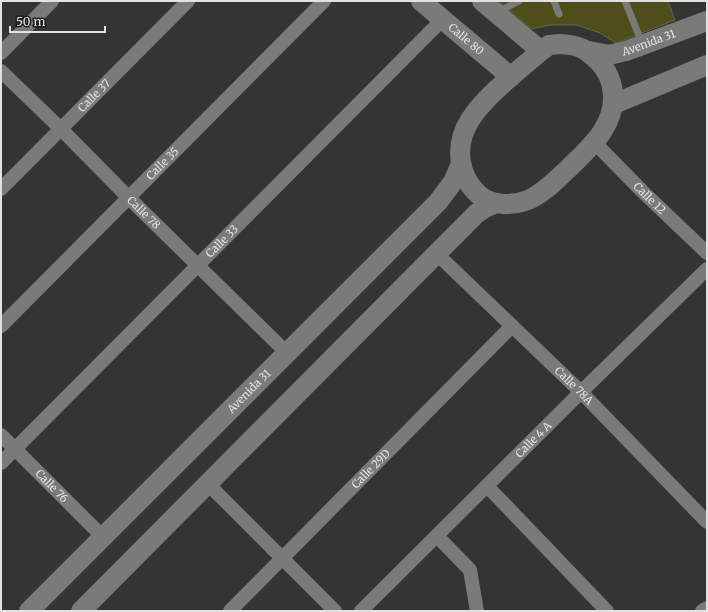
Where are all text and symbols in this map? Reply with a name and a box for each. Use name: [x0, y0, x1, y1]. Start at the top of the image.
scale bar: [10, 8, 105, 34]
text: 50 m: [16, 14, 45, 29]
street label: Calle 80: [445, 20, 487, 58]
street label: Avenida 31: [620, 26, 677, 59]
street label: Calle 37: [75, 76, 113, 115]
street label: Calle 35: [143, 144, 182, 183]
street label: Calle 12: [630, 179, 669, 217]
street label: Calle 78: [124, 193, 164, 232]
street label: Calle 33: [203, 222, 241, 260]
street label: Calle 78A: [552, 364, 597, 408]
street label: Avenida 31: [224, 366, 274, 416]
street label: Calle 4 A: [512, 418, 554, 461]
street label: Calle 29D: [348, 446, 393, 491]
street label: Calle 76: [33, 467, 72, 506]

